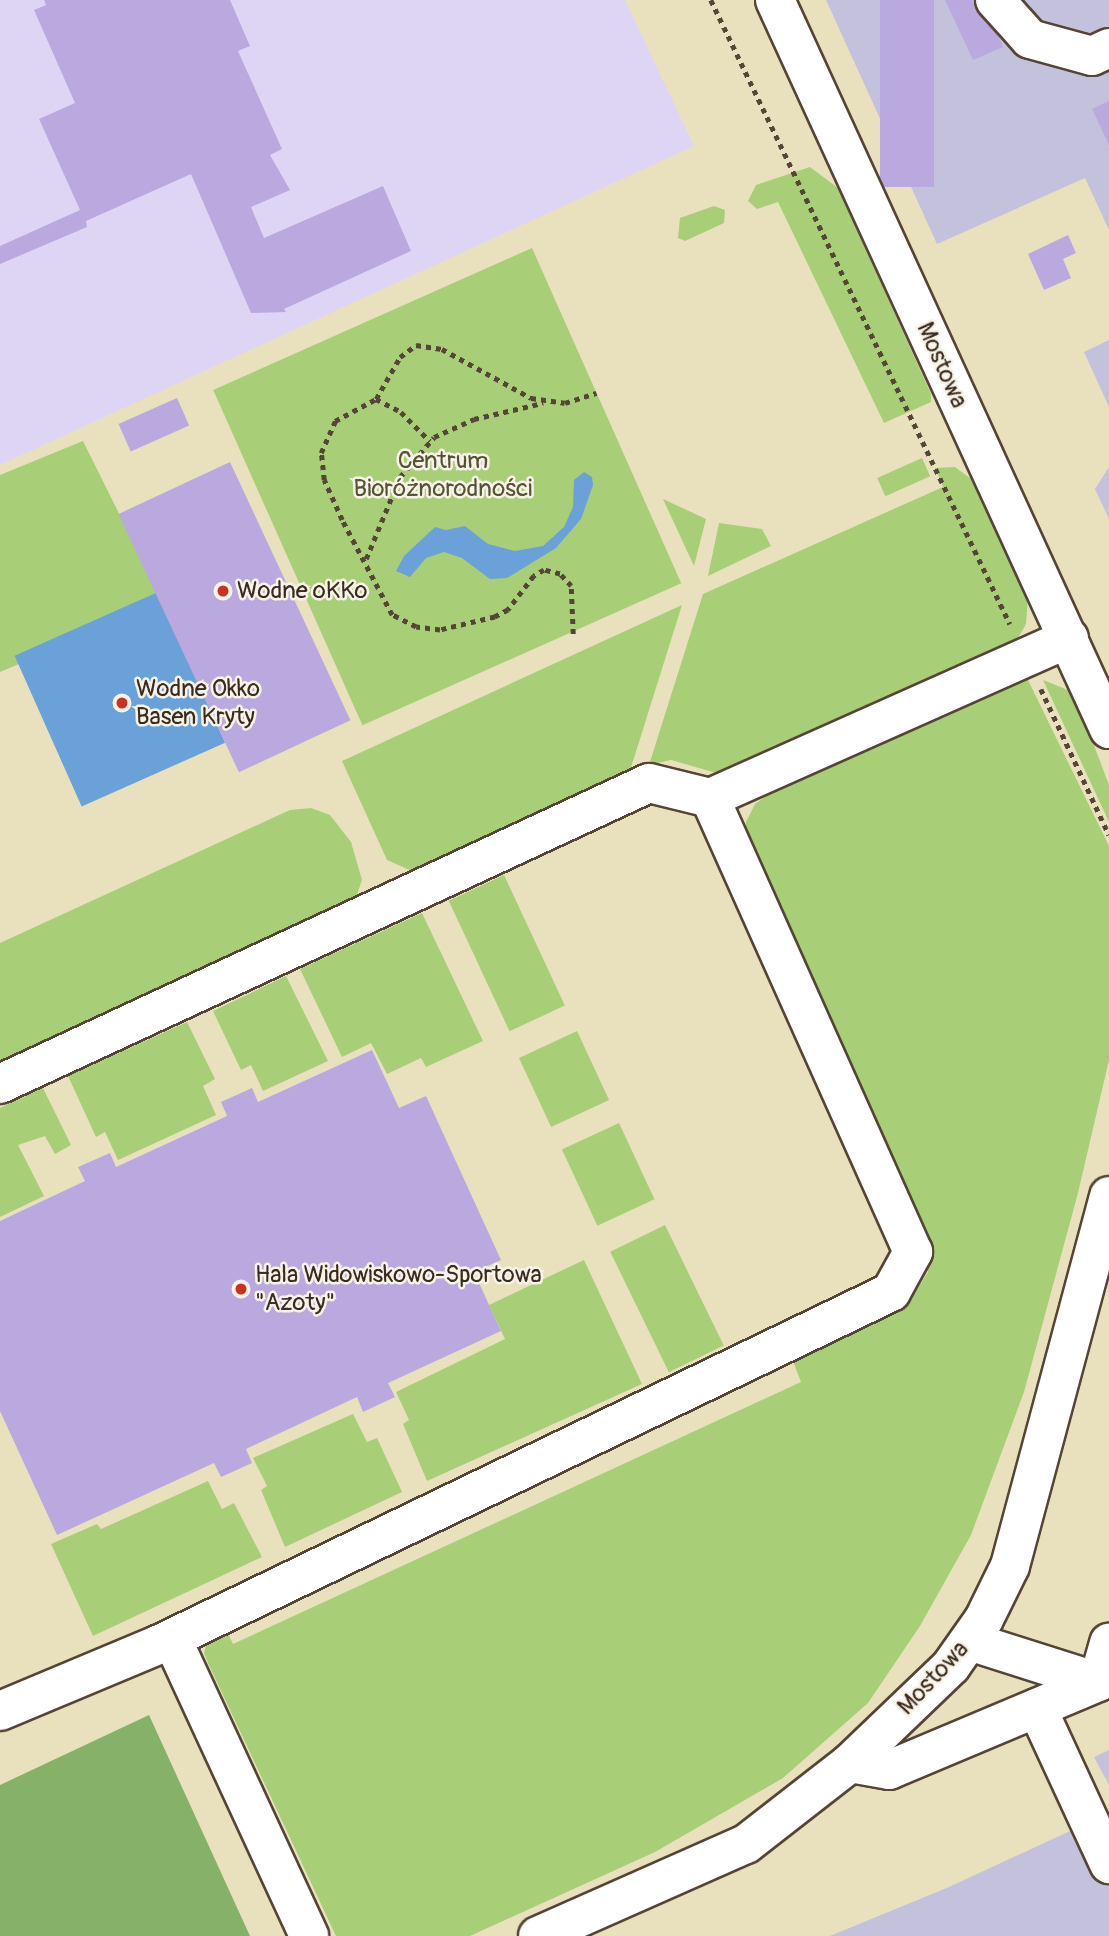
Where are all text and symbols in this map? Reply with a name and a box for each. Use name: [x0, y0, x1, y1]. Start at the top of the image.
street label: Mostowa: [910, 318, 974, 412]
park label: Centrum Bioróżnorodności: [354, 447, 532, 503]
place label: Wodne oKKo: [237, 577, 368, 605]
marker: Wodne oKKo: [215, 583, 231, 599]
place label: Wodne Okko Basen Kryty: [136, 675, 260, 731]
marker: Wodne Okko Basen Kryty: [114, 695, 130, 711]
place label: Hala Widowiskowo-Sportowa "Azoty": [255, 1261, 542, 1317]
marker: Hala Widowiskowo-Sportowa "Azoty": [233, 1281, 249, 1297]
street label: Mostowa: [892, 1635, 974, 1721]

